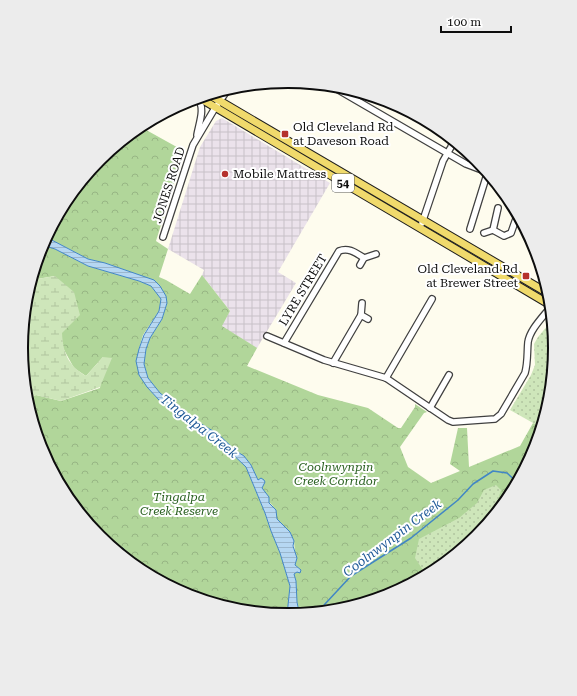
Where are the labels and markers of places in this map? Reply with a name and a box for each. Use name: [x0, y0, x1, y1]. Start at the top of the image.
place label: Old Cleveland Rd at Daveson Road: [293, 120, 394, 148]
marker: Old Cleveland Rd at Daveson Road: [280, 129, 290, 139]
place label: Mobile Mattress: [233, 167, 326, 181]
marker: Mobile Mattress: [220, 169, 230, 179]
place label: Old Cleveland Rd at Brewer Street: [418, 262, 519, 290]
marker: Old Cleveland Rd at Brewer Street: [521, 271, 531, 281]

